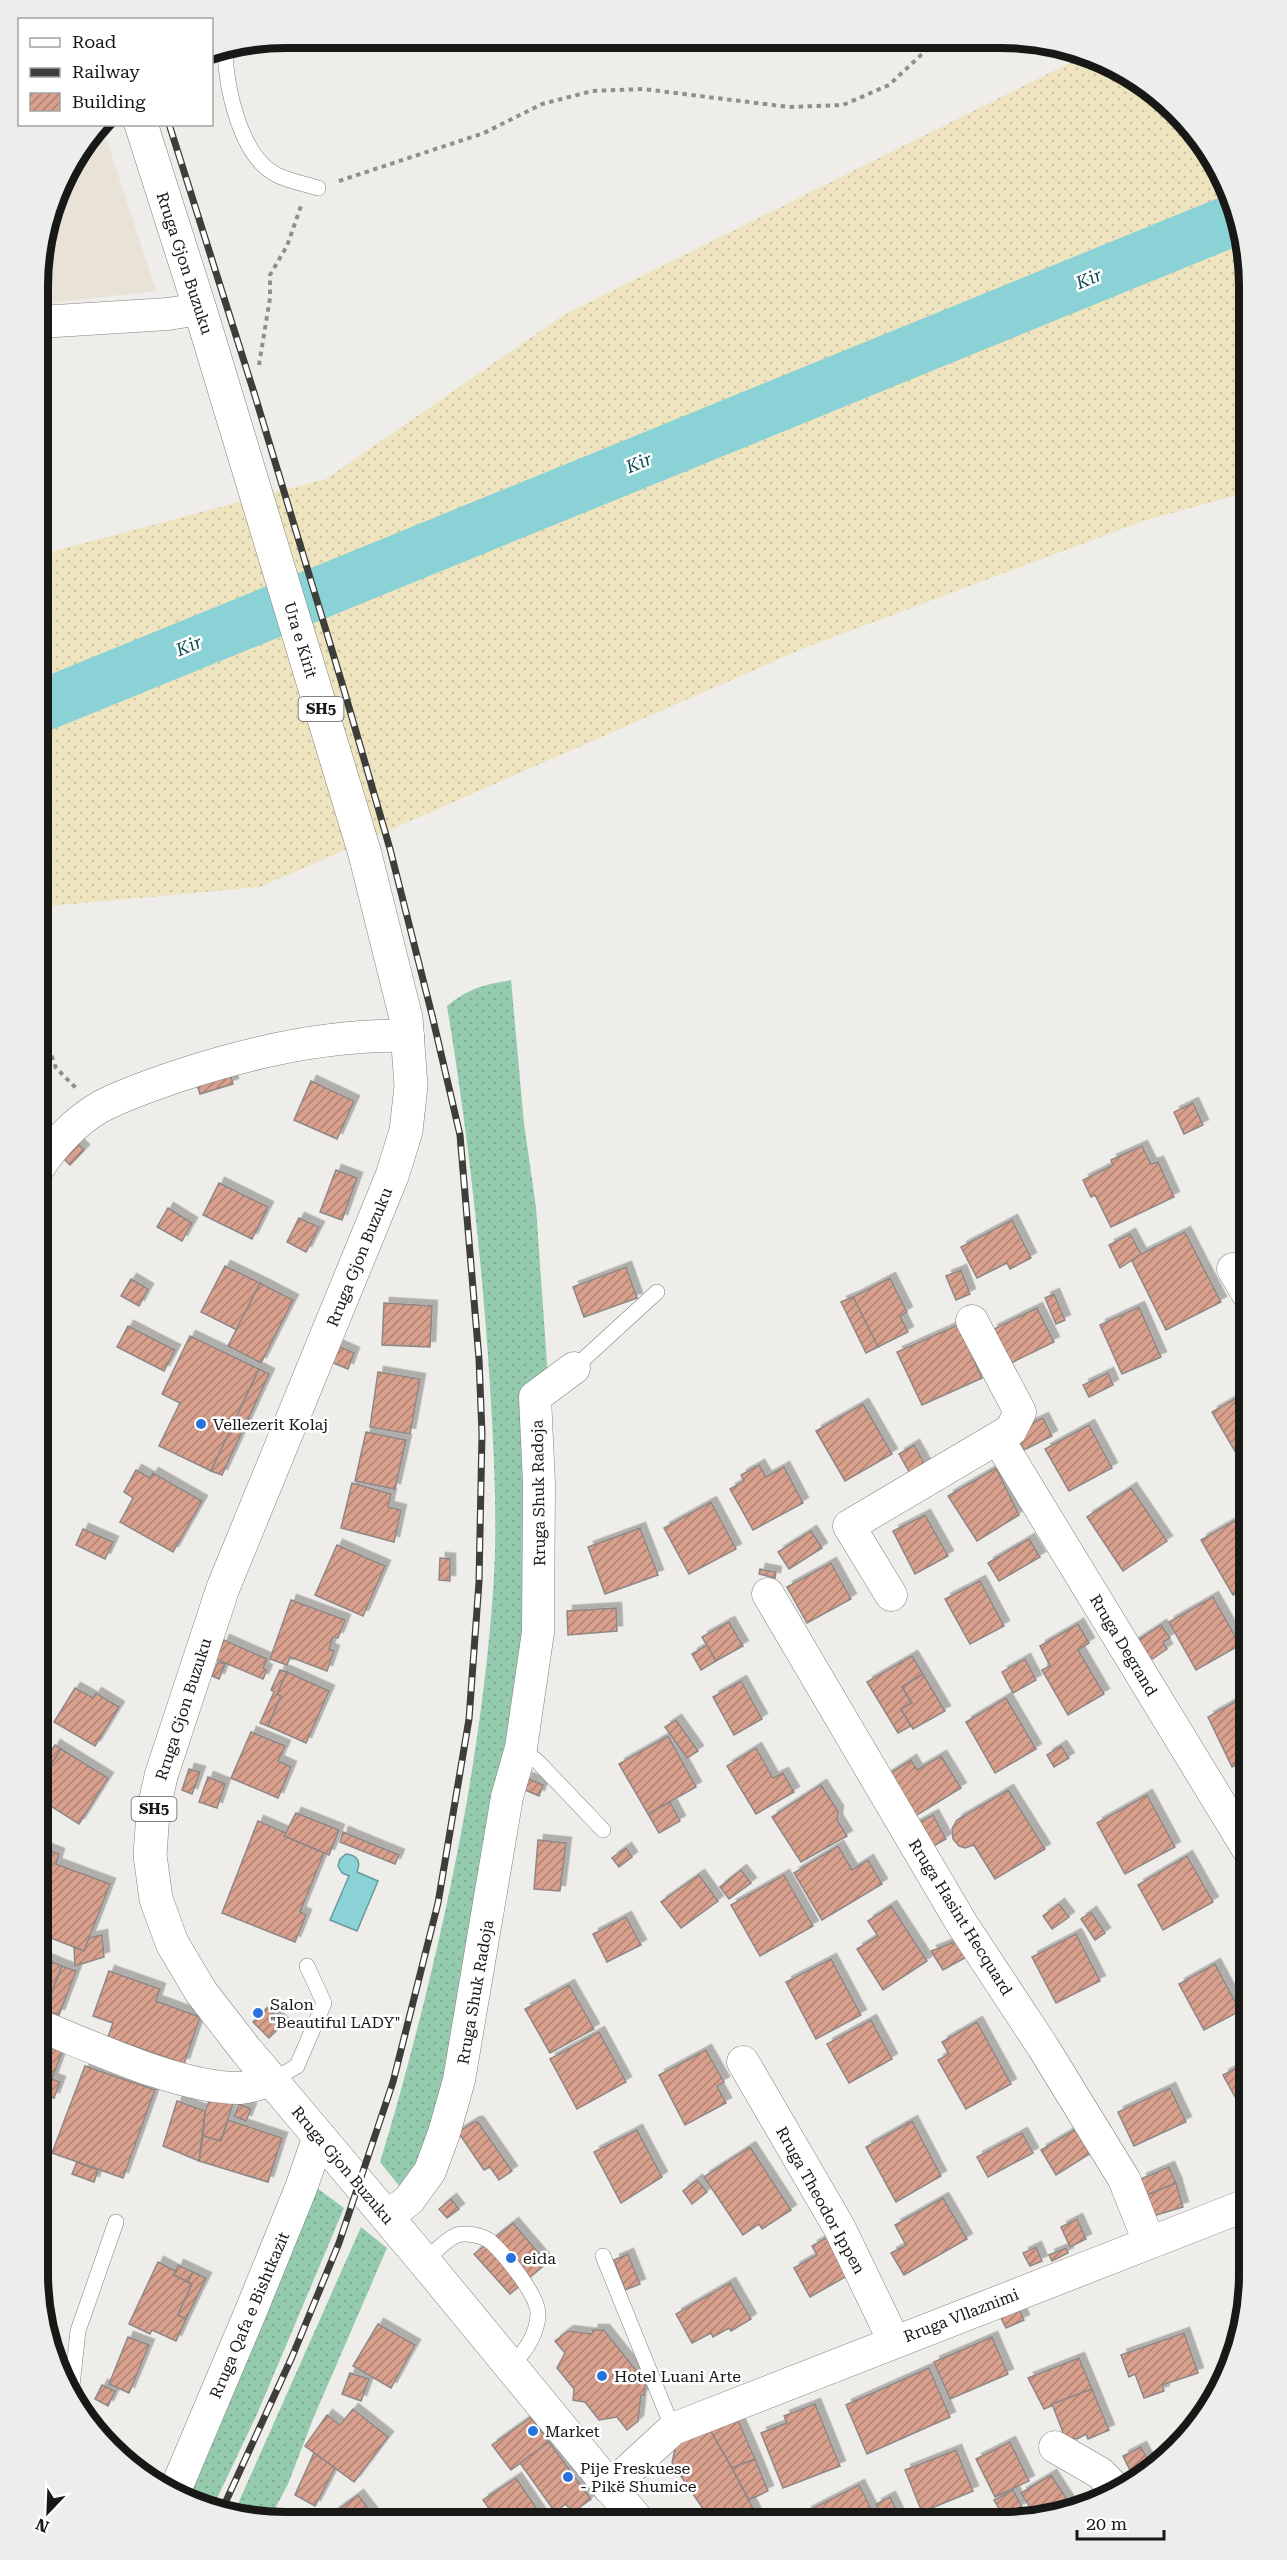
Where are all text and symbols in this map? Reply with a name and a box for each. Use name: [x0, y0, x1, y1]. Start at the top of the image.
legend: [18, 18, 213, 126]
text: Road: [72, 31, 117, 52]
text: Railway: [72, 61, 140, 82]
text: Building: [72, 91, 146, 112]
street label: Rruga Gjon Buzuku: [153, 190, 217, 337]
water label: Kir: [1072, 264, 1105, 294]
water label: Kir: [622, 448, 655, 478]
street label: Ura e Kirit: [280, 600, 321, 681]
water label: Kir: [172, 631, 205, 661]
road number: SH5: [298, 697, 344, 721]
street label: Rruga Gjon Buzuku: [323, 1185, 396, 1330]
place label: Vellezerit Kolaj: [213, 1415, 328, 1434]
marker: Vellezerit Kolaj: [194, 1417, 208, 1431]
street label: Rruga Shuk Radoja: [528, 1419, 549, 1566]
street label: Rruga Degrand: [1086, 1591, 1161, 1700]
street label: Rruga Gjon Buzuku: [151, 1636, 215, 1783]
road number: SH5: [132, 1797, 176, 1821]
street label: Rruga Hasint Hecquard: [905, 1836, 1016, 1999]
street label: Rruga Shuk Radoja: [453, 1918, 498, 2066]
place label: Salon "Beautiful LADY": [270, 1995, 401, 2032]
marker: Salon "Beautiful LADY": [251, 2006, 265, 2020]
street label: Rruga Gjon Buzuku: [288, 2102, 398, 2228]
street label: Rruga Theodor Ippen: [772, 2123, 869, 2277]
street label: Rruga Qafa e Bishtkazit: [206, 2229, 293, 2401]
place label: eida: [523, 2249, 556, 2268]
marker: eida: [504, 2251, 518, 2265]
street label: Rruga Vllaznimi: [901, 2285, 1021, 2346]
place label: Hotel Luani Arte: [614, 2367, 741, 2386]
marker: Hotel Luani Arte: [595, 2369, 609, 2383]
place label: Market: [545, 2422, 600, 2441]
marker: Market: [526, 2424, 540, 2438]
place label: Pije Freskuese - Pikë Shumice: [580, 2459, 697, 2496]
marker: Pije Freskuese - Pikë Shumice: [561, 2470, 575, 2484]
north arrow: [18, 2482, 78, 2542]
scale bar: [1077, 2503, 1164, 2541]
text: 20 m: [1086, 2513, 1127, 2534]
text: N: [33, 2514, 52, 2537]

